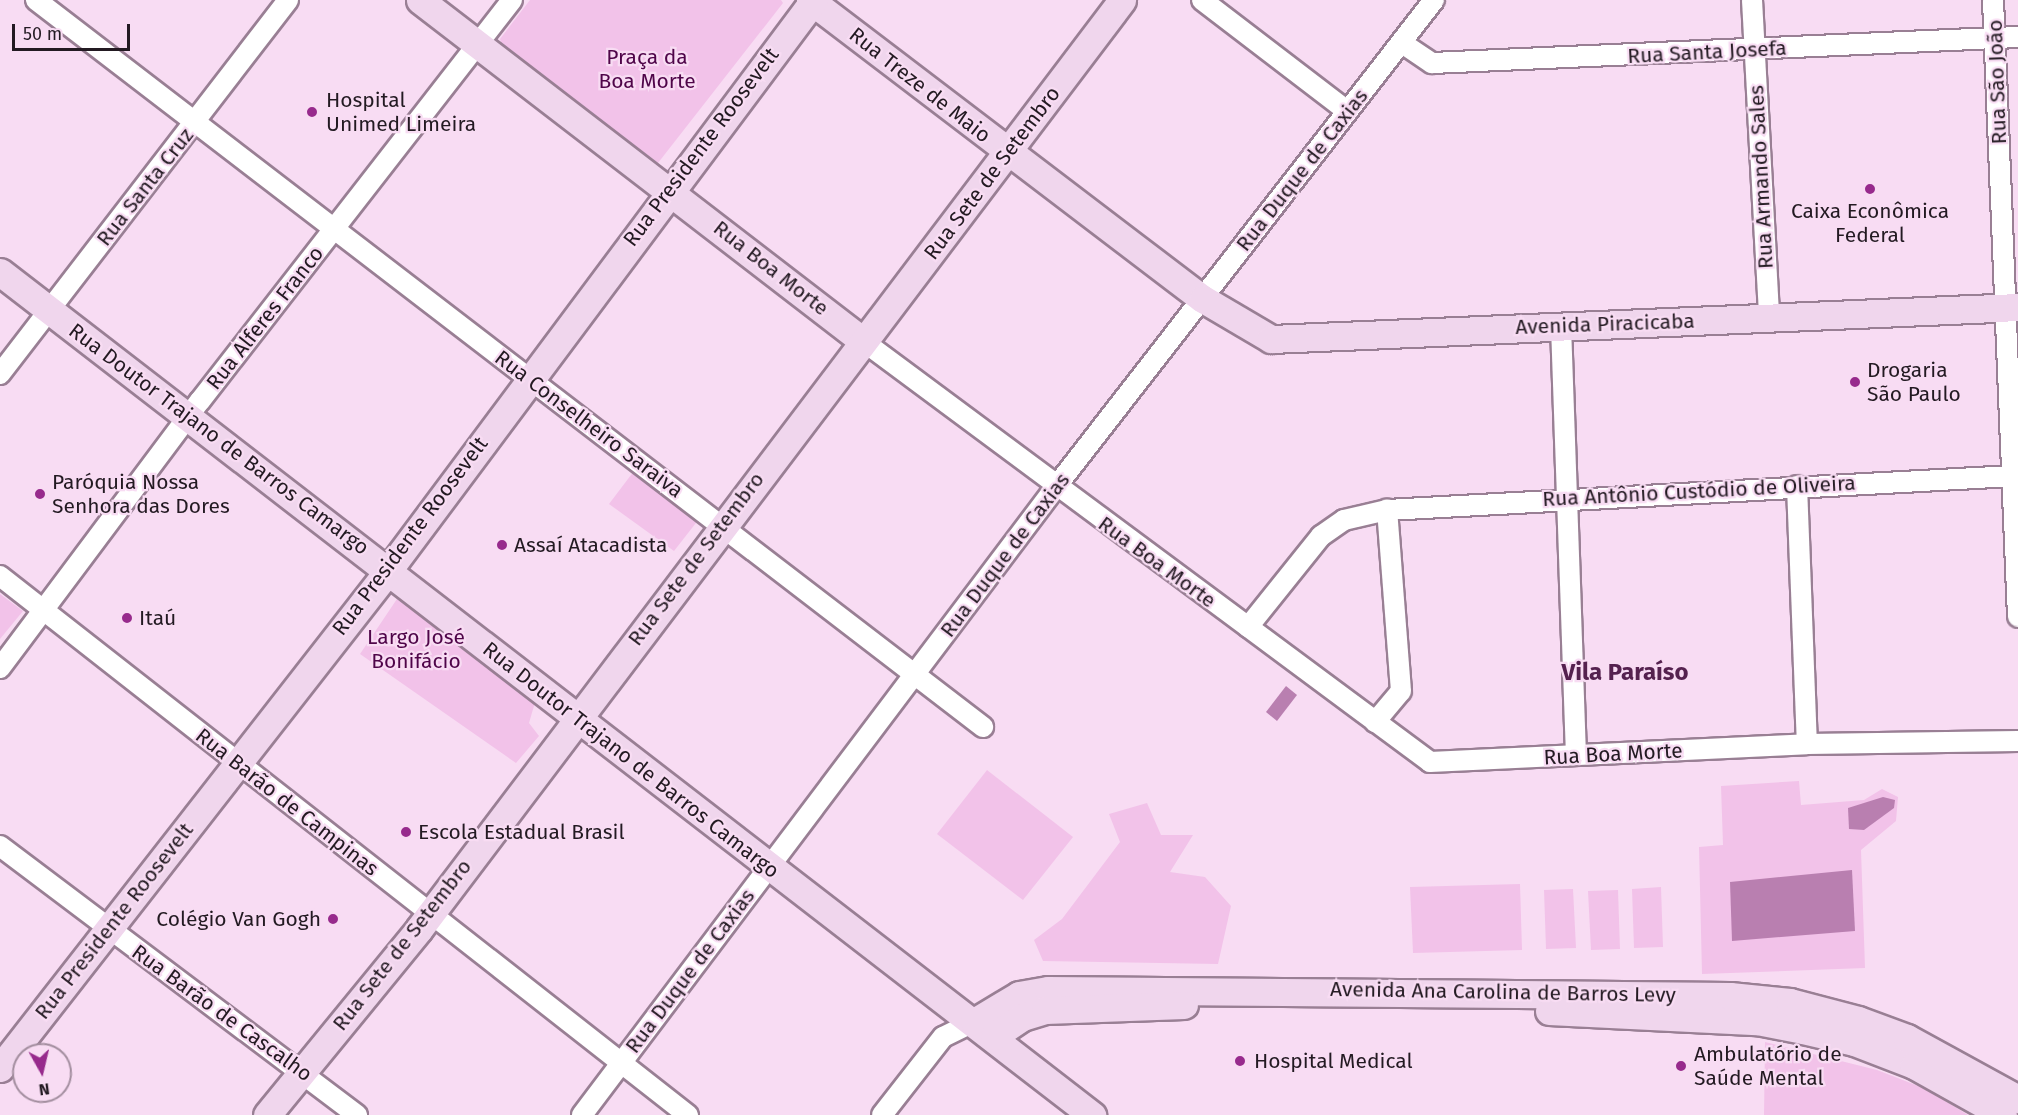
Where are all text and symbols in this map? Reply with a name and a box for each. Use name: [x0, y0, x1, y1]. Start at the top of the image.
scale bar: [15, 12, 134, 50]
street label: Rua São João: [1982, 19, 2012, 145]
street label: Rua Treze de Maio: [844, 22, 996, 148]
text: 50 m: [23, 23, 62, 45]
street label: Rua Santa Josefa: [1627, 35, 1787, 69]
street label: Rua Presidente Roosevelt: [618, 43, 784, 251]
park label: Praça da Boa Morte: [598, 44, 696, 94]
street label: Rua Sete de Setembro: [919, 81, 1065, 265]
street label: Rua Duque de Caxias: [1231, 84, 1373, 256]
street label: Rua Armando Sales: [1744, 84, 1778, 270]
place label: Hospital Unimed Limeira: [326, 87, 476, 137]
marker: Hospital Unimed Limeira: [303, 103, 321, 121]
street label: Rua Santa Cruz: [91, 123, 199, 251]
marker: Caixa Econômica Federal: [1863, 182, 1877, 196]
place label: Caixa Econômica Federal: [1791, 198, 1949, 248]
street label: Rua Boa Morte: [708, 215, 834, 321]
street label: Rua Alferes Franco: [201, 241, 329, 395]
street label: Avenida Piracicaba: [1515, 308, 1695, 340]
street label: Rua Doutor Trajano de Barros Camargo: [64, 318, 374, 560]
street label: Rua Conselheiro Saraiva: [490, 345, 688, 503]
place label: Drogaria São Paulo: [1867, 357, 1961, 407]
marker: Drogaria São Paulo: [1848, 375, 1862, 389]
street label: Rua Presidente Roosevelt: [327, 432, 493, 640]
street label: Rua Sete de Setembro: [623, 467, 769, 651]
street label: Rua Duque de Caxias: [935, 468, 1075, 642]
place label: Paróquia Nossa Senhora das Dores: [52, 469, 230, 519]
street label: Rua Antônio Custódio de Oliveira: [1542, 470, 1856, 512]
marker: Paróquia Nossa Senhora das Dores: [33, 487, 47, 501]
street label: Rua Boa Morte: [1093, 511, 1221, 613]
place label: Assaí Atacadista: [514, 532, 667, 558]
marker: Assaí Atacadista: [495, 538, 509, 552]
place label: Itaú: [139, 605, 176, 631]
marker: Itaú: [120, 611, 134, 625]
park label: Largo José Bonifácio: [367, 624, 465, 674]
street label: Rua Doutor Trajano de Barros Camargo: [478, 636, 784, 884]
district label: Vila Paraíso: [1562, 659, 1688, 687]
street label: Rua Barão de Campinas: [191, 723, 383, 881]
street label: Rua Boa Morte: [1543, 738, 1683, 770]
street label: Rua Presidente Roosevelt: [29, 818, 199, 1024]
place label: Escola Estadual Brasil: [418, 819, 625, 845]
marker: Escola Estadual Brasil: [399, 825, 413, 839]
street label: Rua Sete de Setembro: [327, 854, 477, 1036]
street label: Rua Duque de Caxias: [620, 884, 760, 1058]
place label: Colégio Van Gogh: [156, 906, 321, 932]
marker: Colégio Van Gogh: [326, 912, 340, 926]
street label: Rua Barão de Cascalho: [127, 939, 317, 1087]
street label: Avenida Ana Carolina de Barros Levy: [1330, 976, 1676, 1008]
place label: Ambulatório de Saúde Mental: [1694, 1041, 1842, 1091]
north arrow: [12, 1043, 72, 1103]
place label: Hospital Medical: [1254, 1048, 1413, 1074]
marker: Hospital Medical: [1231, 1052, 1249, 1070]
marker: Ambulatório de Saúde Mental: [1672, 1057, 1690, 1075]
text: N: [38, 1079, 51, 1099]

